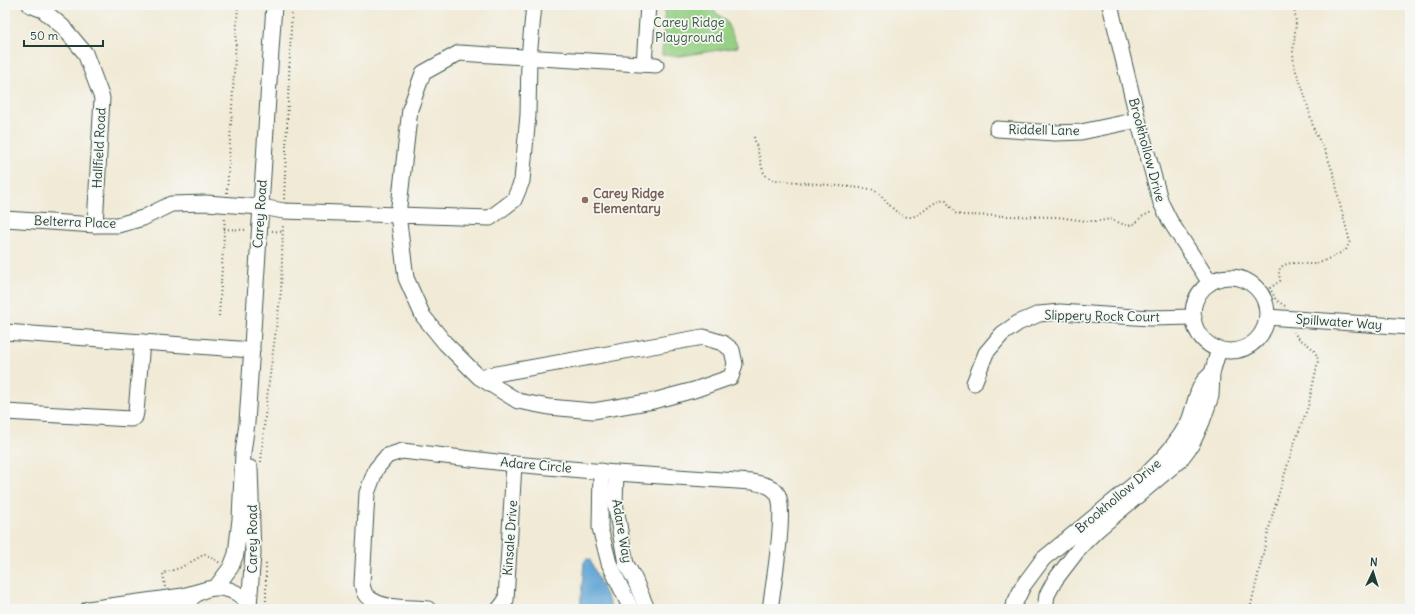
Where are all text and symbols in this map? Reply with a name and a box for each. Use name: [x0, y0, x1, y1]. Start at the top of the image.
park label: Carey Ridge Playground: [653, 14, 725, 46]
scale bar: [24, 22, 103, 48]
text: 50 m: [30, 28, 59, 43]
street label: Brookhollow Drive: [1125, 96, 1169, 204]
street label: Hallfield Road: [88, 107, 110, 189]
street label: Riddell Lane: [1008, 121, 1080, 139]
street label: Carey Road: [249, 179, 271, 249]
place label: Carey Ridge Elementary: [593, 185, 664, 217]
marker: Carey Ridge Elementary: [580, 195, 590, 205]
street label: Belterra Place: [34, 212, 116, 232]
street label: Slippery Rock Court: [1044, 306, 1160, 326]
street label: Spillwater Way: [1295, 310, 1383, 334]
street label: Adare Circle: [500, 453, 572, 477]
street label: Brookhollow Drive: [1072, 455, 1164, 537]
street label: Adare Way: [608, 498, 636, 564]
street label: Kinsale Drive: [499, 500, 521, 576]
street label: Carey Road: [244, 504, 261, 573]
north arrow: [1353, 552, 1393, 592]
text: N: [1369, 555, 1378, 569]

